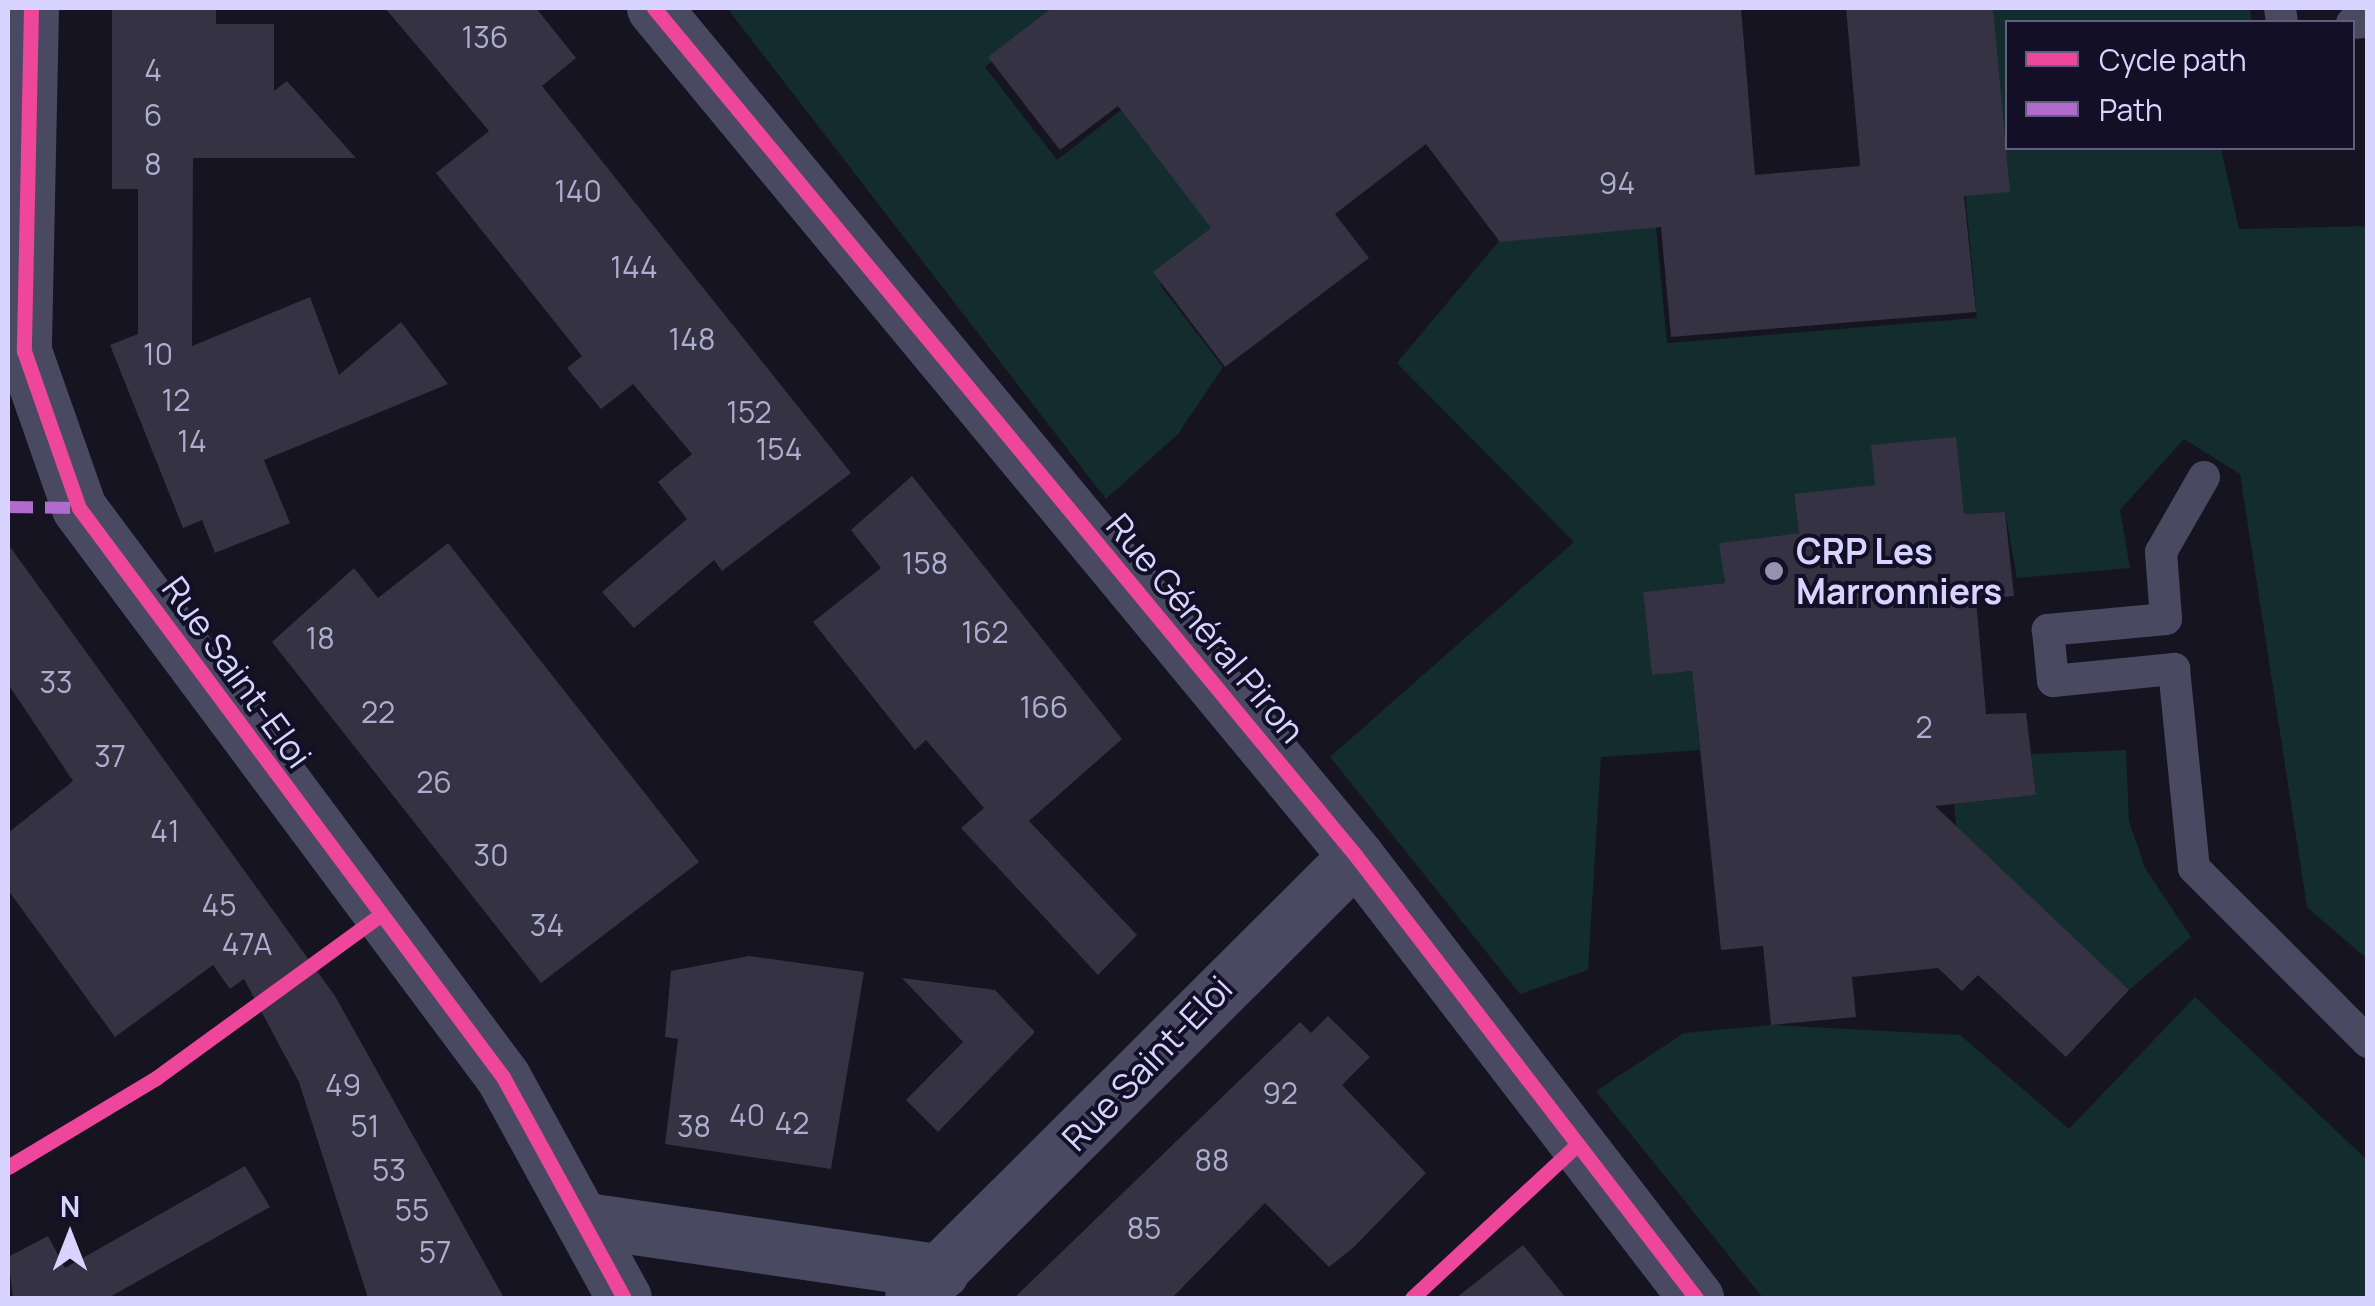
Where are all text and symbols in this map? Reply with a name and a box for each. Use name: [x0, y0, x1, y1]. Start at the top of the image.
house number: 136: [462, 19, 508, 55]
legend: [2005, 20, 2355, 150]
text: Cycle path: [2099, 39, 2247, 80]
house number: 4: [144, 52, 162, 88]
text: Path: [2099, 89, 2163, 130]
house number: 6: [144, 97, 162, 133]
house number: 8: [144, 146, 162, 182]
house number: 94: [1599, 165, 1635, 201]
house number: 140: [554, 173, 602, 209]
house number: 144: [610, 249, 658, 285]
house number: 148: [669, 321, 715, 357]
house number: 10: [143, 336, 173, 372]
house number: 12: [162, 382, 190, 418]
house number: 152: [726, 394, 772, 430]
house number: 14: [177, 423, 207, 459]
house number: 154: [756, 431, 802, 467]
street label: Rue Général Piron: [1098, 505, 1314, 751]
place label: CRP Les Marronniers: [1796, 530, 2002, 612]
house number: 158: [902, 545, 948, 581]
marker: CRP Les Marronniers: [1761, 558, 1787, 584]
street label: Rue Saint-Eloi: [154, 568, 320, 776]
house number: 162: [961, 614, 1009, 650]
house number: 18: [305, 620, 335, 656]
house number: 33: [39, 664, 73, 700]
house number: 166: [1020, 689, 1068, 725]
house number: 22: [361, 694, 395, 730]
house number: 2: [1915, 709, 1933, 745]
house number: 37: [94, 738, 126, 774]
house number: 26: [416, 764, 452, 800]
house number: 41: [150, 813, 180, 849]
house number: 30: [474, 837, 508, 873]
house number: 45: [201, 887, 237, 923]
house number: 34: [530, 907, 564, 943]
house number: 47A: [222, 926, 272, 962]
street label: Rue Saint-Eloi: [1053, 967, 1241, 1159]
house number: 49: [325, 1067, 361, 1103]
house number: 92: [1262, 1075, 1298, 1111]
house number: 40: [729, 1097, 765, 1133]
house number: 42: [775, 1105, 809, 1141]
house number: 51: [350, 1108, 380, 1144]
house number: 38: [677, 1108, 711, 1144]
house number: 88: [1195, 1142, 1229, 1178]
house number: 53: [372, 1152, 406, 1188]
north arrow: [20, 1186, 120, 1286]
text: N: [60, 1187, 80, 1225]
house number: 55: [395, 1192, 429, 1228]
house number: 85: [1127, 1210, 1161, 1246]
house number: 57: [419, 1234, 451, 1270]

